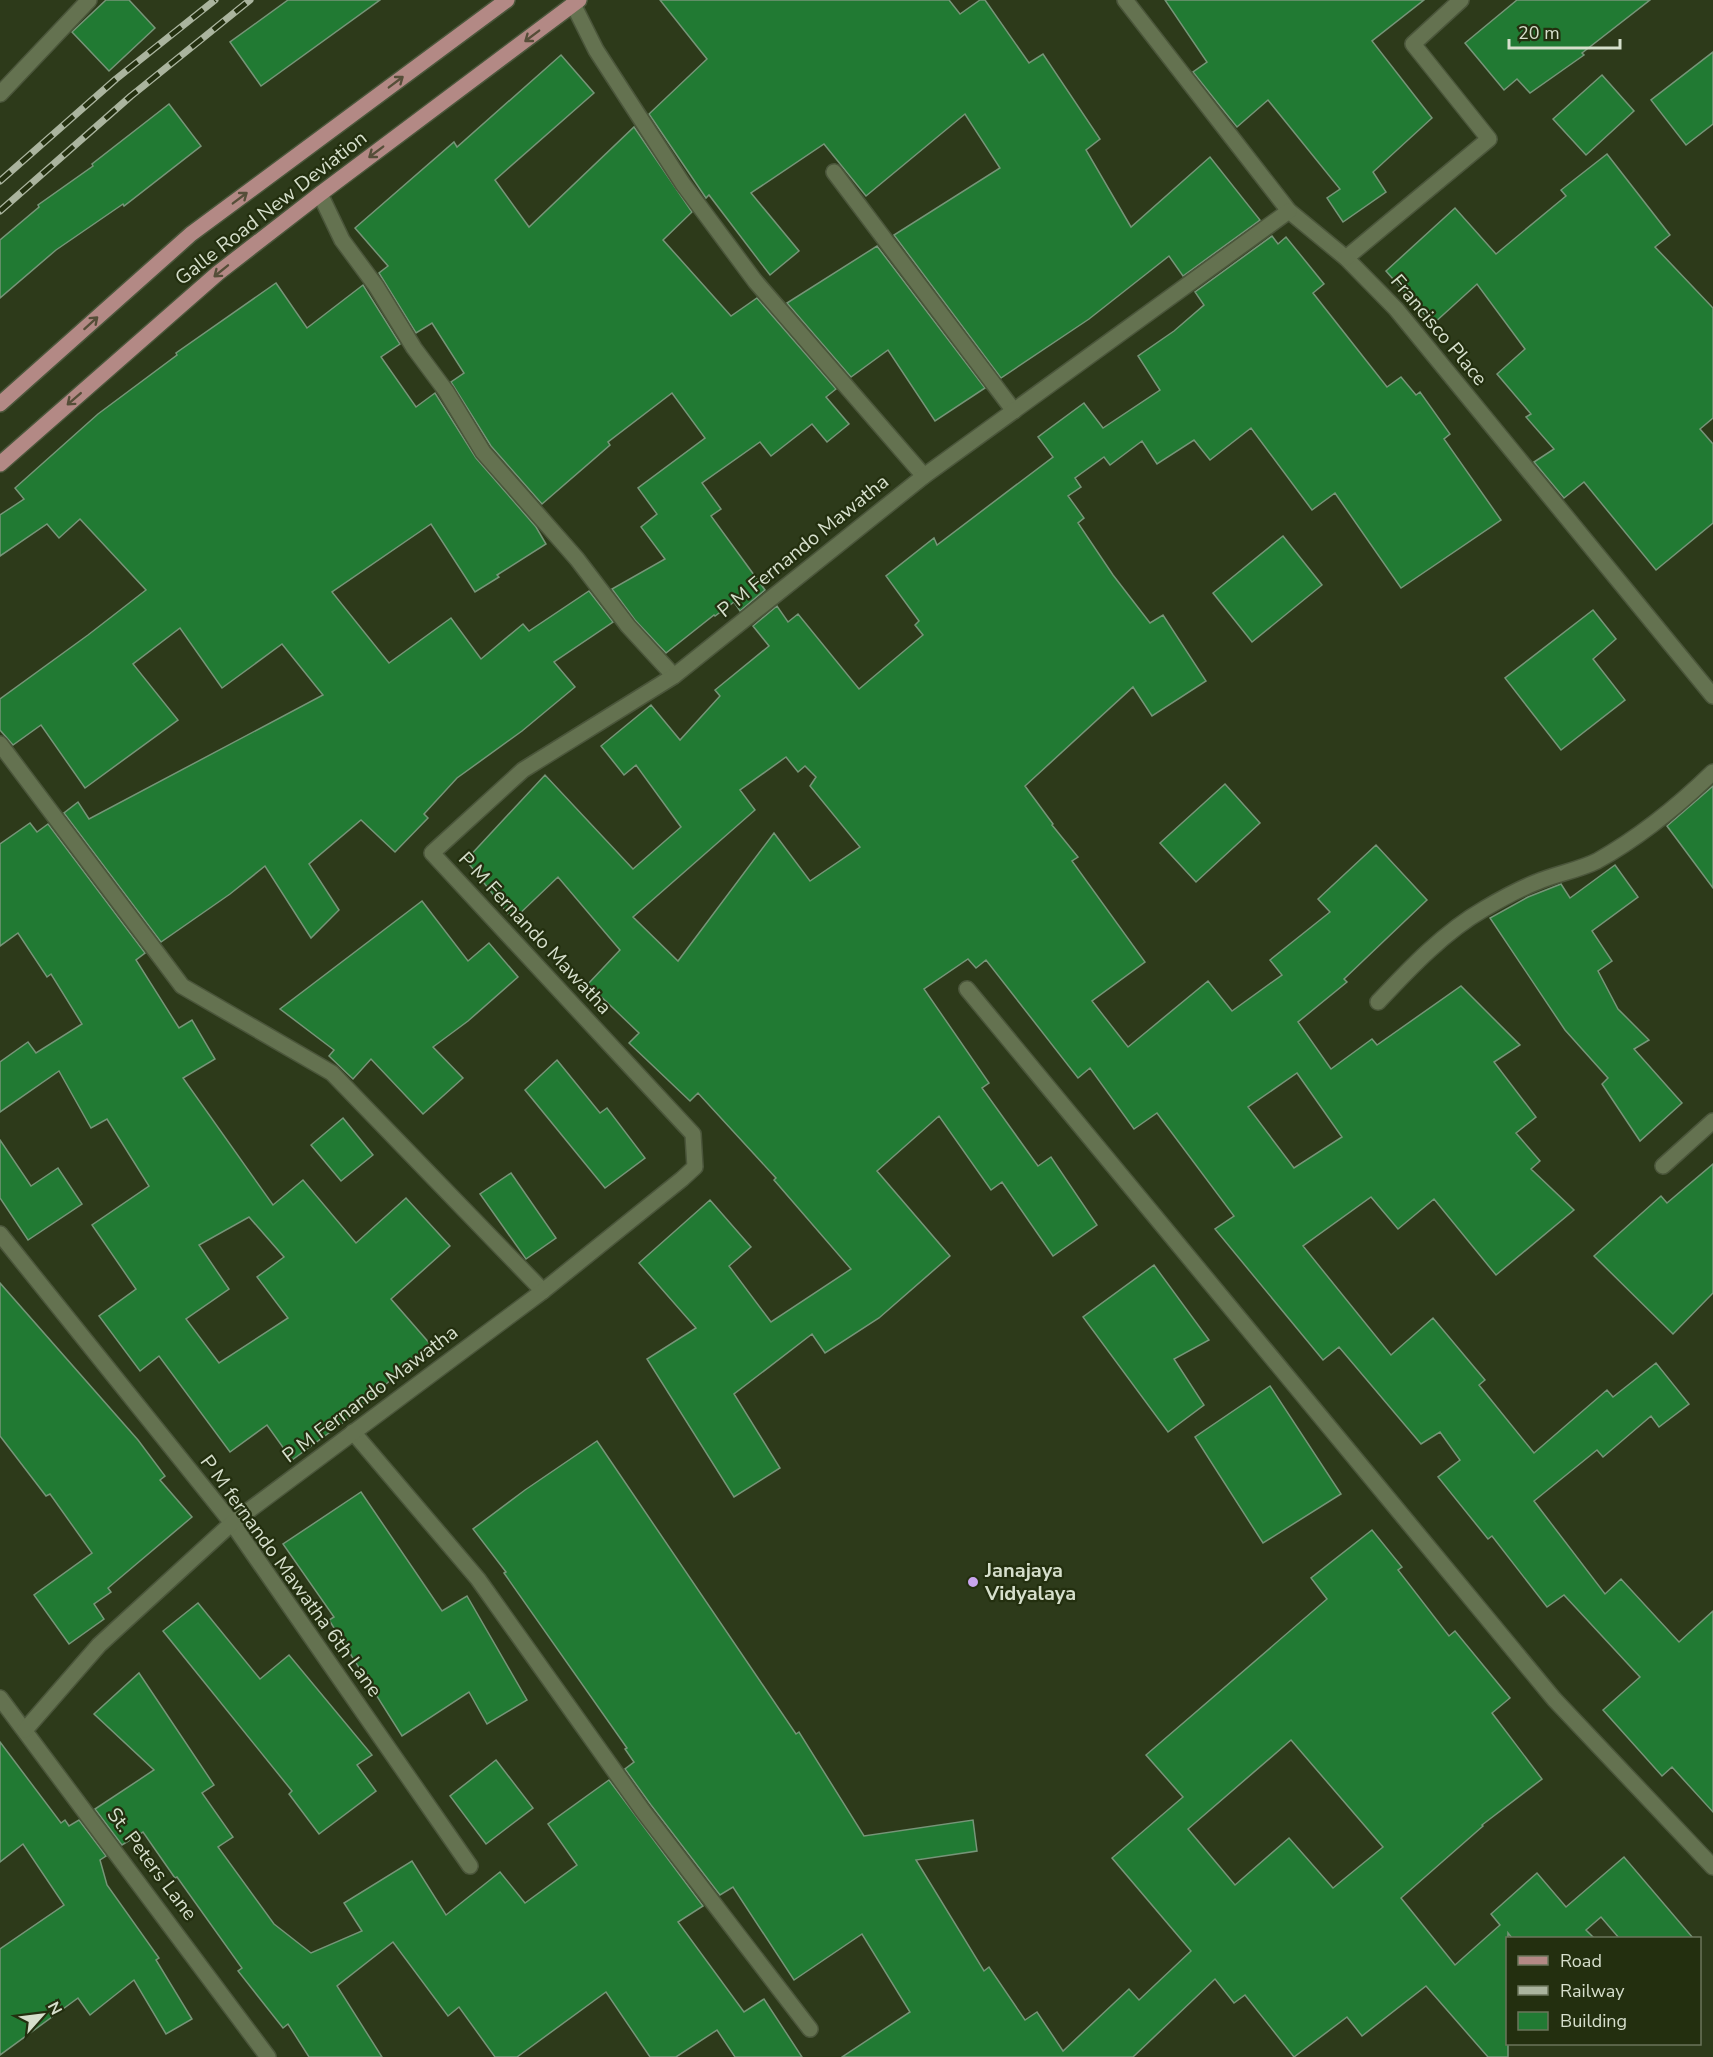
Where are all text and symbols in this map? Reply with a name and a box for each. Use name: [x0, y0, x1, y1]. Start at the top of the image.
scale bar: [1509, 12, 1620, 50]
text: 20 m: [1518, 21, 1560, 45]
one-way arrow: [525, 30, 541, 42]
one-way arrow: [388, 76, 404, 88]
street label: Galle Road New Deviation: [169, 125, 373, 291]
one-way arrow: [368, 146, 384, 159]
one-way arrow: [231, 192, 247, 204]
one-way arrow: [213, 264, 229, 277]
street label: Francisco Place: [1384, 269, 1494, 391]
one-way arrow: [83, 316, 98, 330]
one-way arrow: [67, 392, 82, 406]
street label: P M Fernando Mawatha: [712, 468, 894, 624]
street label: P M Fernando Mawatha: [452, 846, 618, 1020]
street label: P M Fernando Mawatha: [277, 1319, 463, 1469]
street label: P M fernando Mawatha 6th Lane: [194, 1449, 388, 1703]
place label: Janajaya Vidyalaya: [984, 1557, 1076, 1607]
marker: Janajaya Vidyalaya: [966, 1575, 980, 1589]
street label: St. Peters Lane: [101, 1802, 203, 1926]
legend: [1506, 1937, 1701, 2045]
text: Road: [1560, 1949, 1602, 1973]
text: Railway: [1560, 1979, 1625, 2003]
north arrow: [12, 1985, 72, 2045]
text: N: [42, 1998, 67, 2019]
text: Building: [1560, 2009, 1627, 2033]

